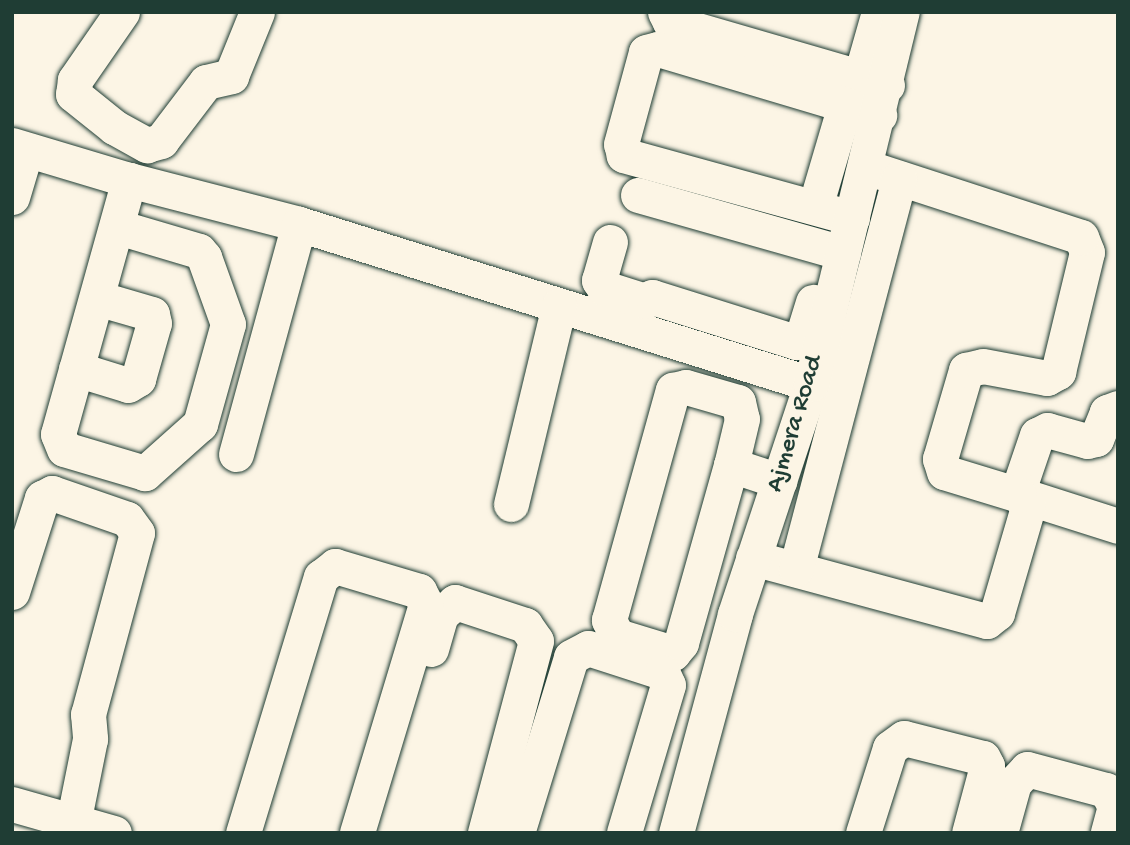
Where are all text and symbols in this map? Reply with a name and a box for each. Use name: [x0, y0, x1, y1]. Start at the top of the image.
street label: Ajmera Road: [760, 352, 832, 496]

